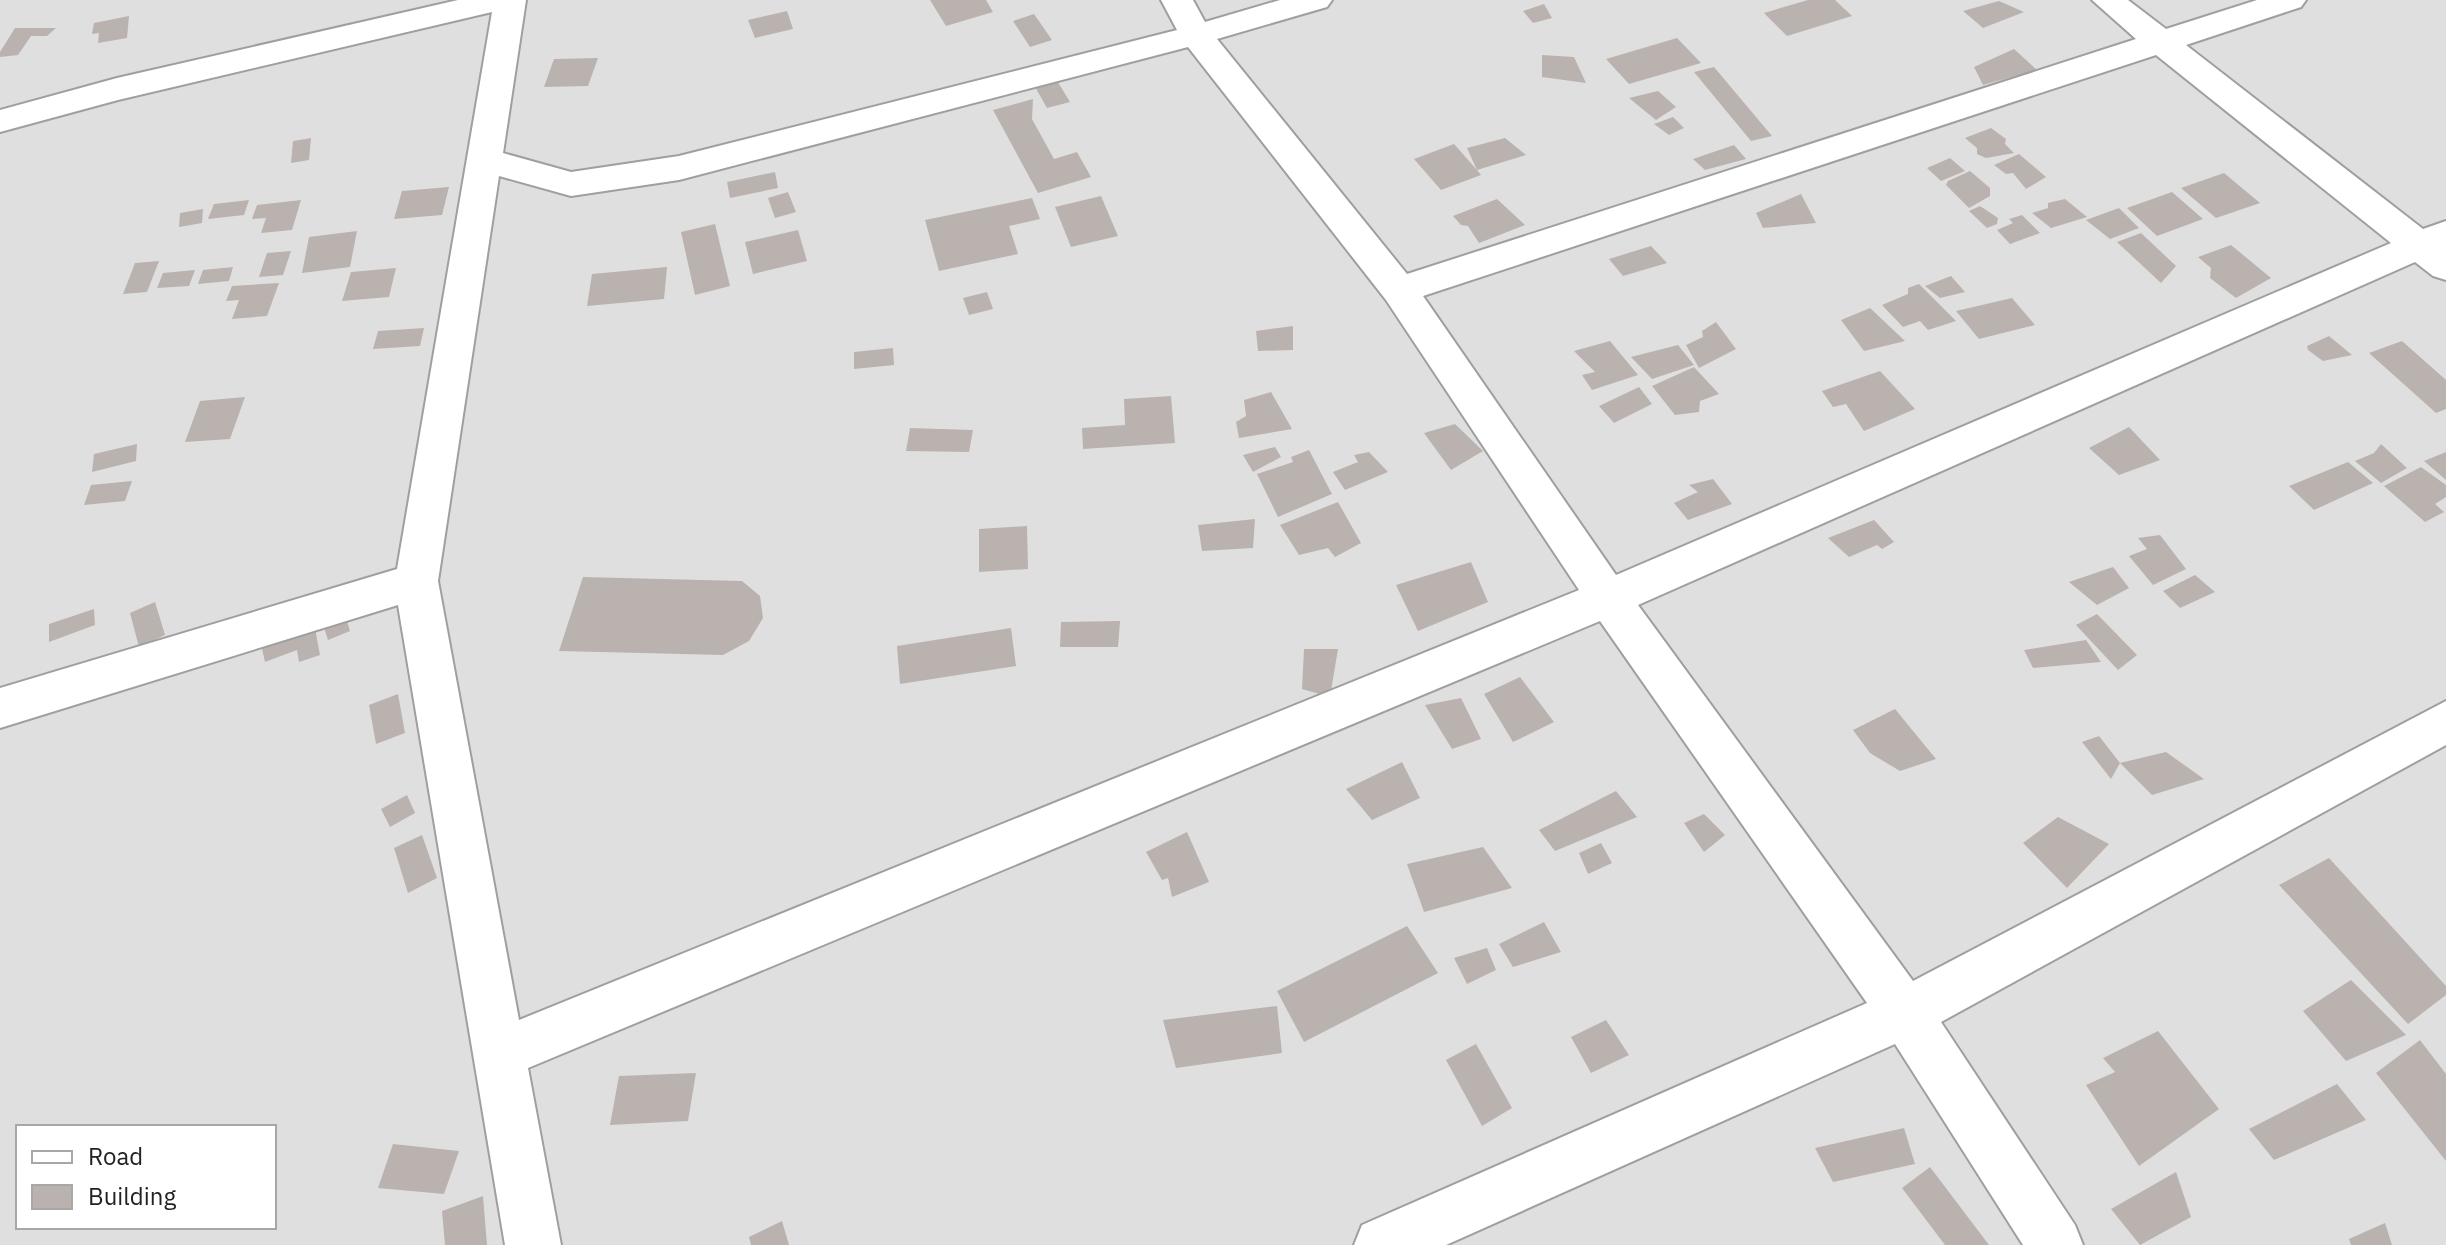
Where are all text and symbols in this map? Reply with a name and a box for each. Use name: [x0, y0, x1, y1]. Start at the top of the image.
legend: [16, 1125, 276, 1229]
text: Road: [88, 1140, 143, 1172]
text: Building: [88, 1180, 176, 1212]

